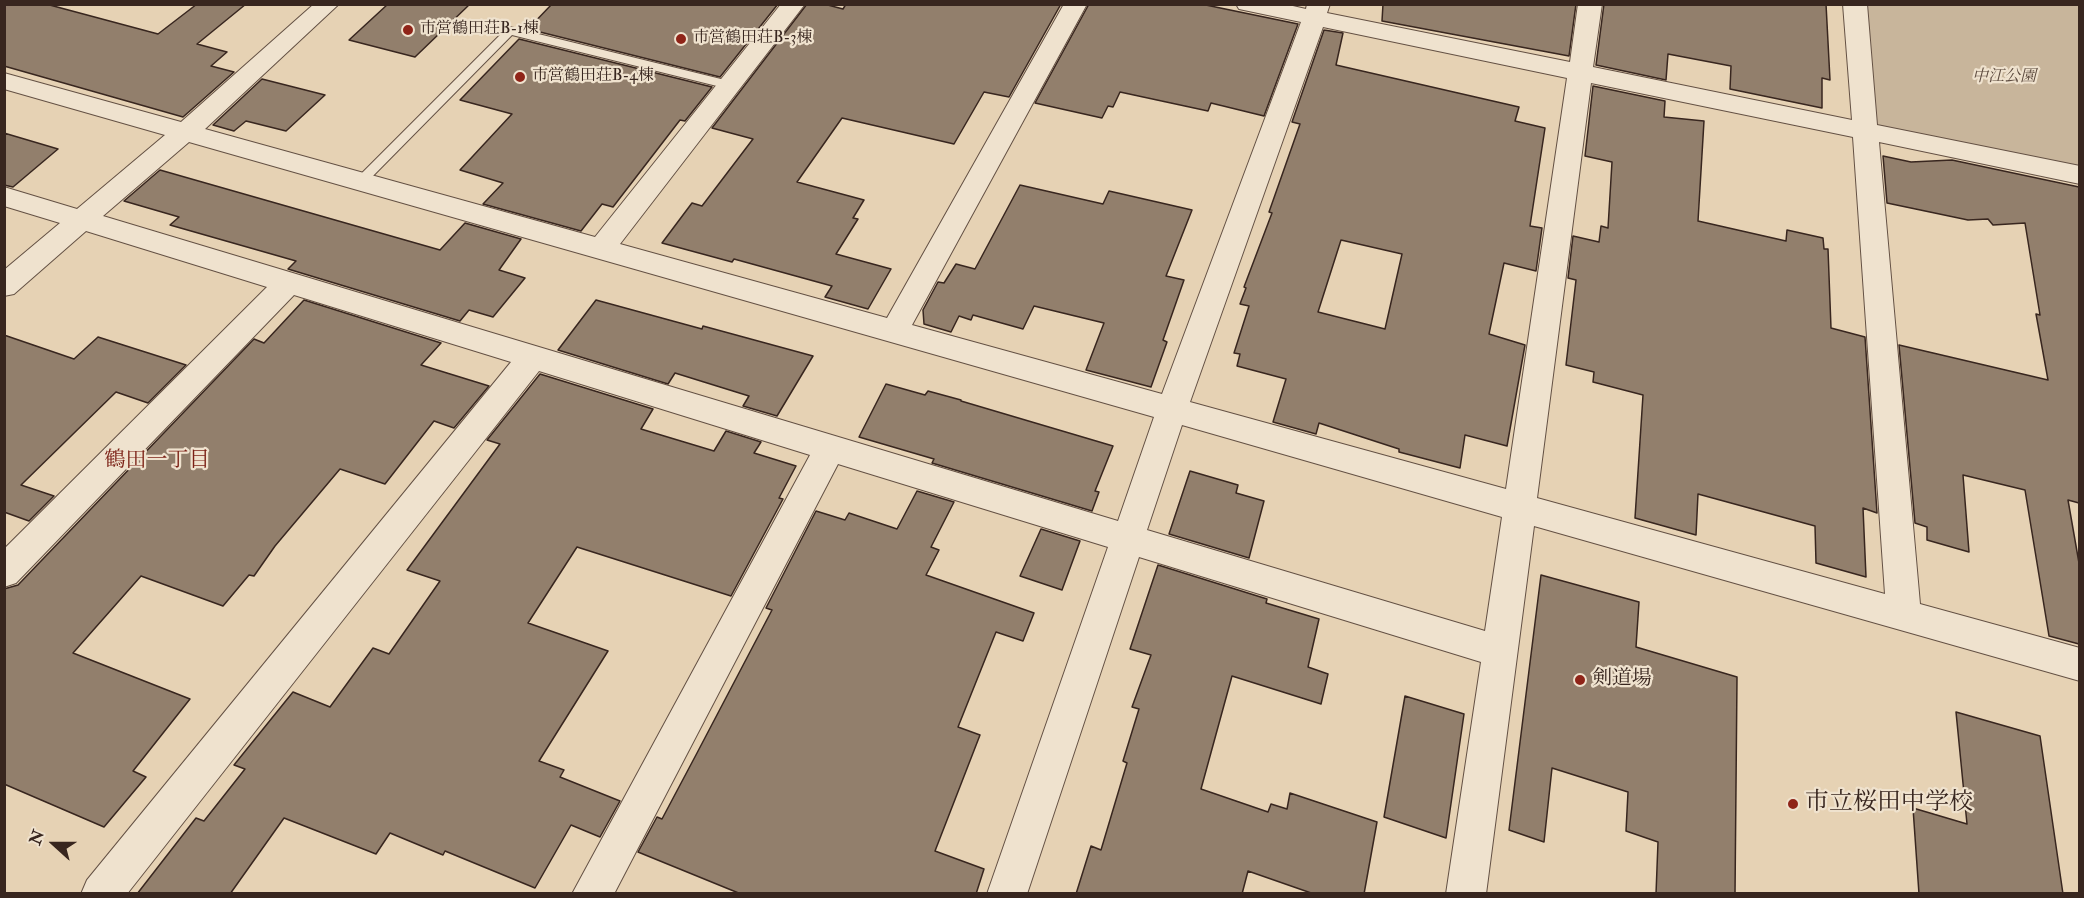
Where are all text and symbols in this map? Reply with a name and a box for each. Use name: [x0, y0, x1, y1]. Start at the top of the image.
place label: 市営鶴田荘B-1棟: [420, 20, 539, 40]
marker: 市営鶴田荘B-1棟: [401, 23, 415, 37]
place label: 市営鶴田荘B-3棟: [693, 29, 812, 49]
marker: 市営鶴田荘B-3棟: [674, 32, 688, 46]
place label: 市営鶴田荘B-4棟: [532, 67, 654, 87]
park label: 中江公園: [1972, 68, 2036, 88]
marker: 市営鶴田荘B-4棟: [513, 70, 527, 84]
district label: 鶴田一丁目: [105, 448, 209, 474]
place label: 剣道場: [1592, 668, 1652, 692]
marker: 剣道場: [1573, 673, 1587, 687]
place label: 市立桜田中学校: [1805, 790, 1973, 818]
marker: 市立桜田中学校: [1786, 797, 1800, 811]
north arrow: [24, 814, 84, 874]
text: N: [25, 827, 49, 848]

